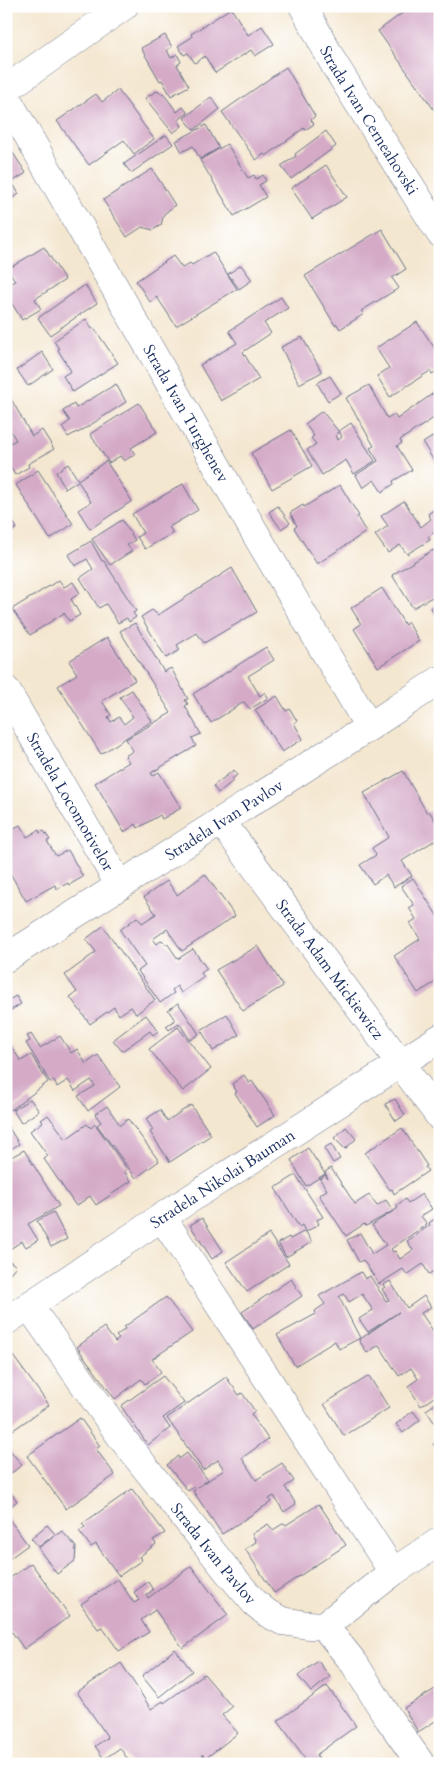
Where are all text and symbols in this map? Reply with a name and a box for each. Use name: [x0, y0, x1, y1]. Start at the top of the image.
street label: Strada Ivan Cerneahovski: [314, 42, 424, 200]
street label: Strada Ivan Turghenev: [138, 341, 234, 487]
street label: Stradela Locomotivelor: [21, 729, 119, 875]
street label: Stradela Ivan Pavlov: [161, 774, 288, 866]
street label: Strada Adam Mickiewicz: [270, 895, 389, 1044]
street label: Stradela Nikolai Bauman: [146, 1124, 299, 1234]
street label: Strada Ivan Pavlov: [165, 1499, 262, 1610]

